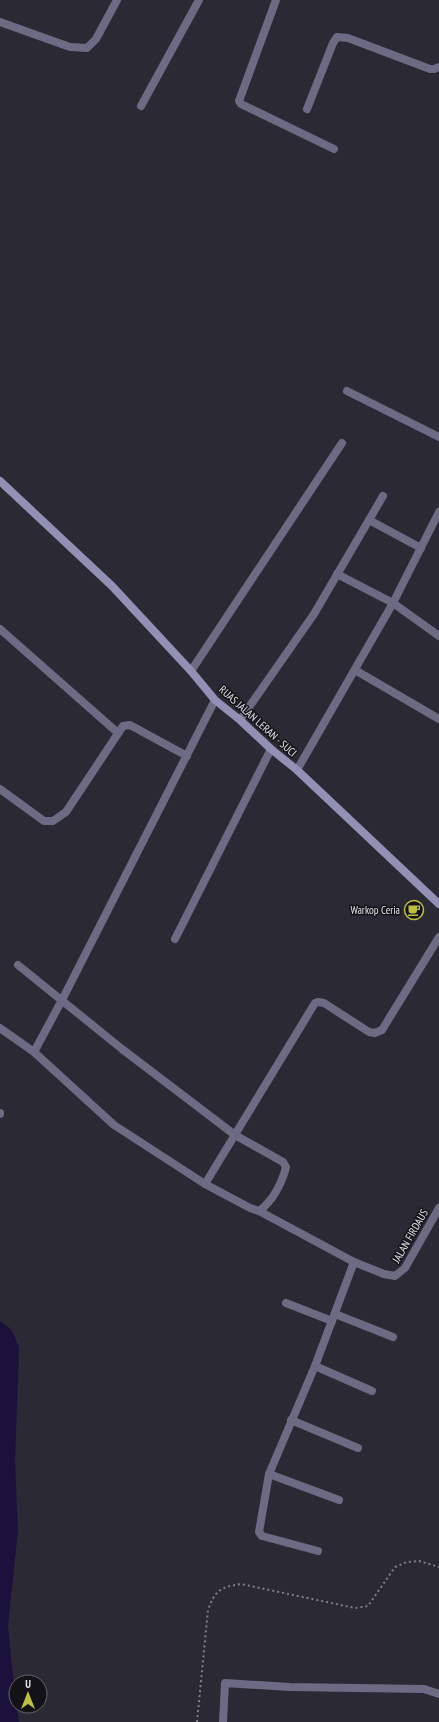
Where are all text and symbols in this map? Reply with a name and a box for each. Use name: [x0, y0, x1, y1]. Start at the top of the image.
street label: RUAS JALAN LERAN - SUCI: [216, 682, 300, 760]
cafe icon: Warkop Ceria: [403, 899, 425, 921]
place label: Warkop Ceria: [350, 903, 400, 917]
street label: JALAN FIRDAUS: [389, 1206, 431, 1266]
north arrow: [8, 1674, 48, 1714]
text: U: [25, 1677, 31, 1691]

